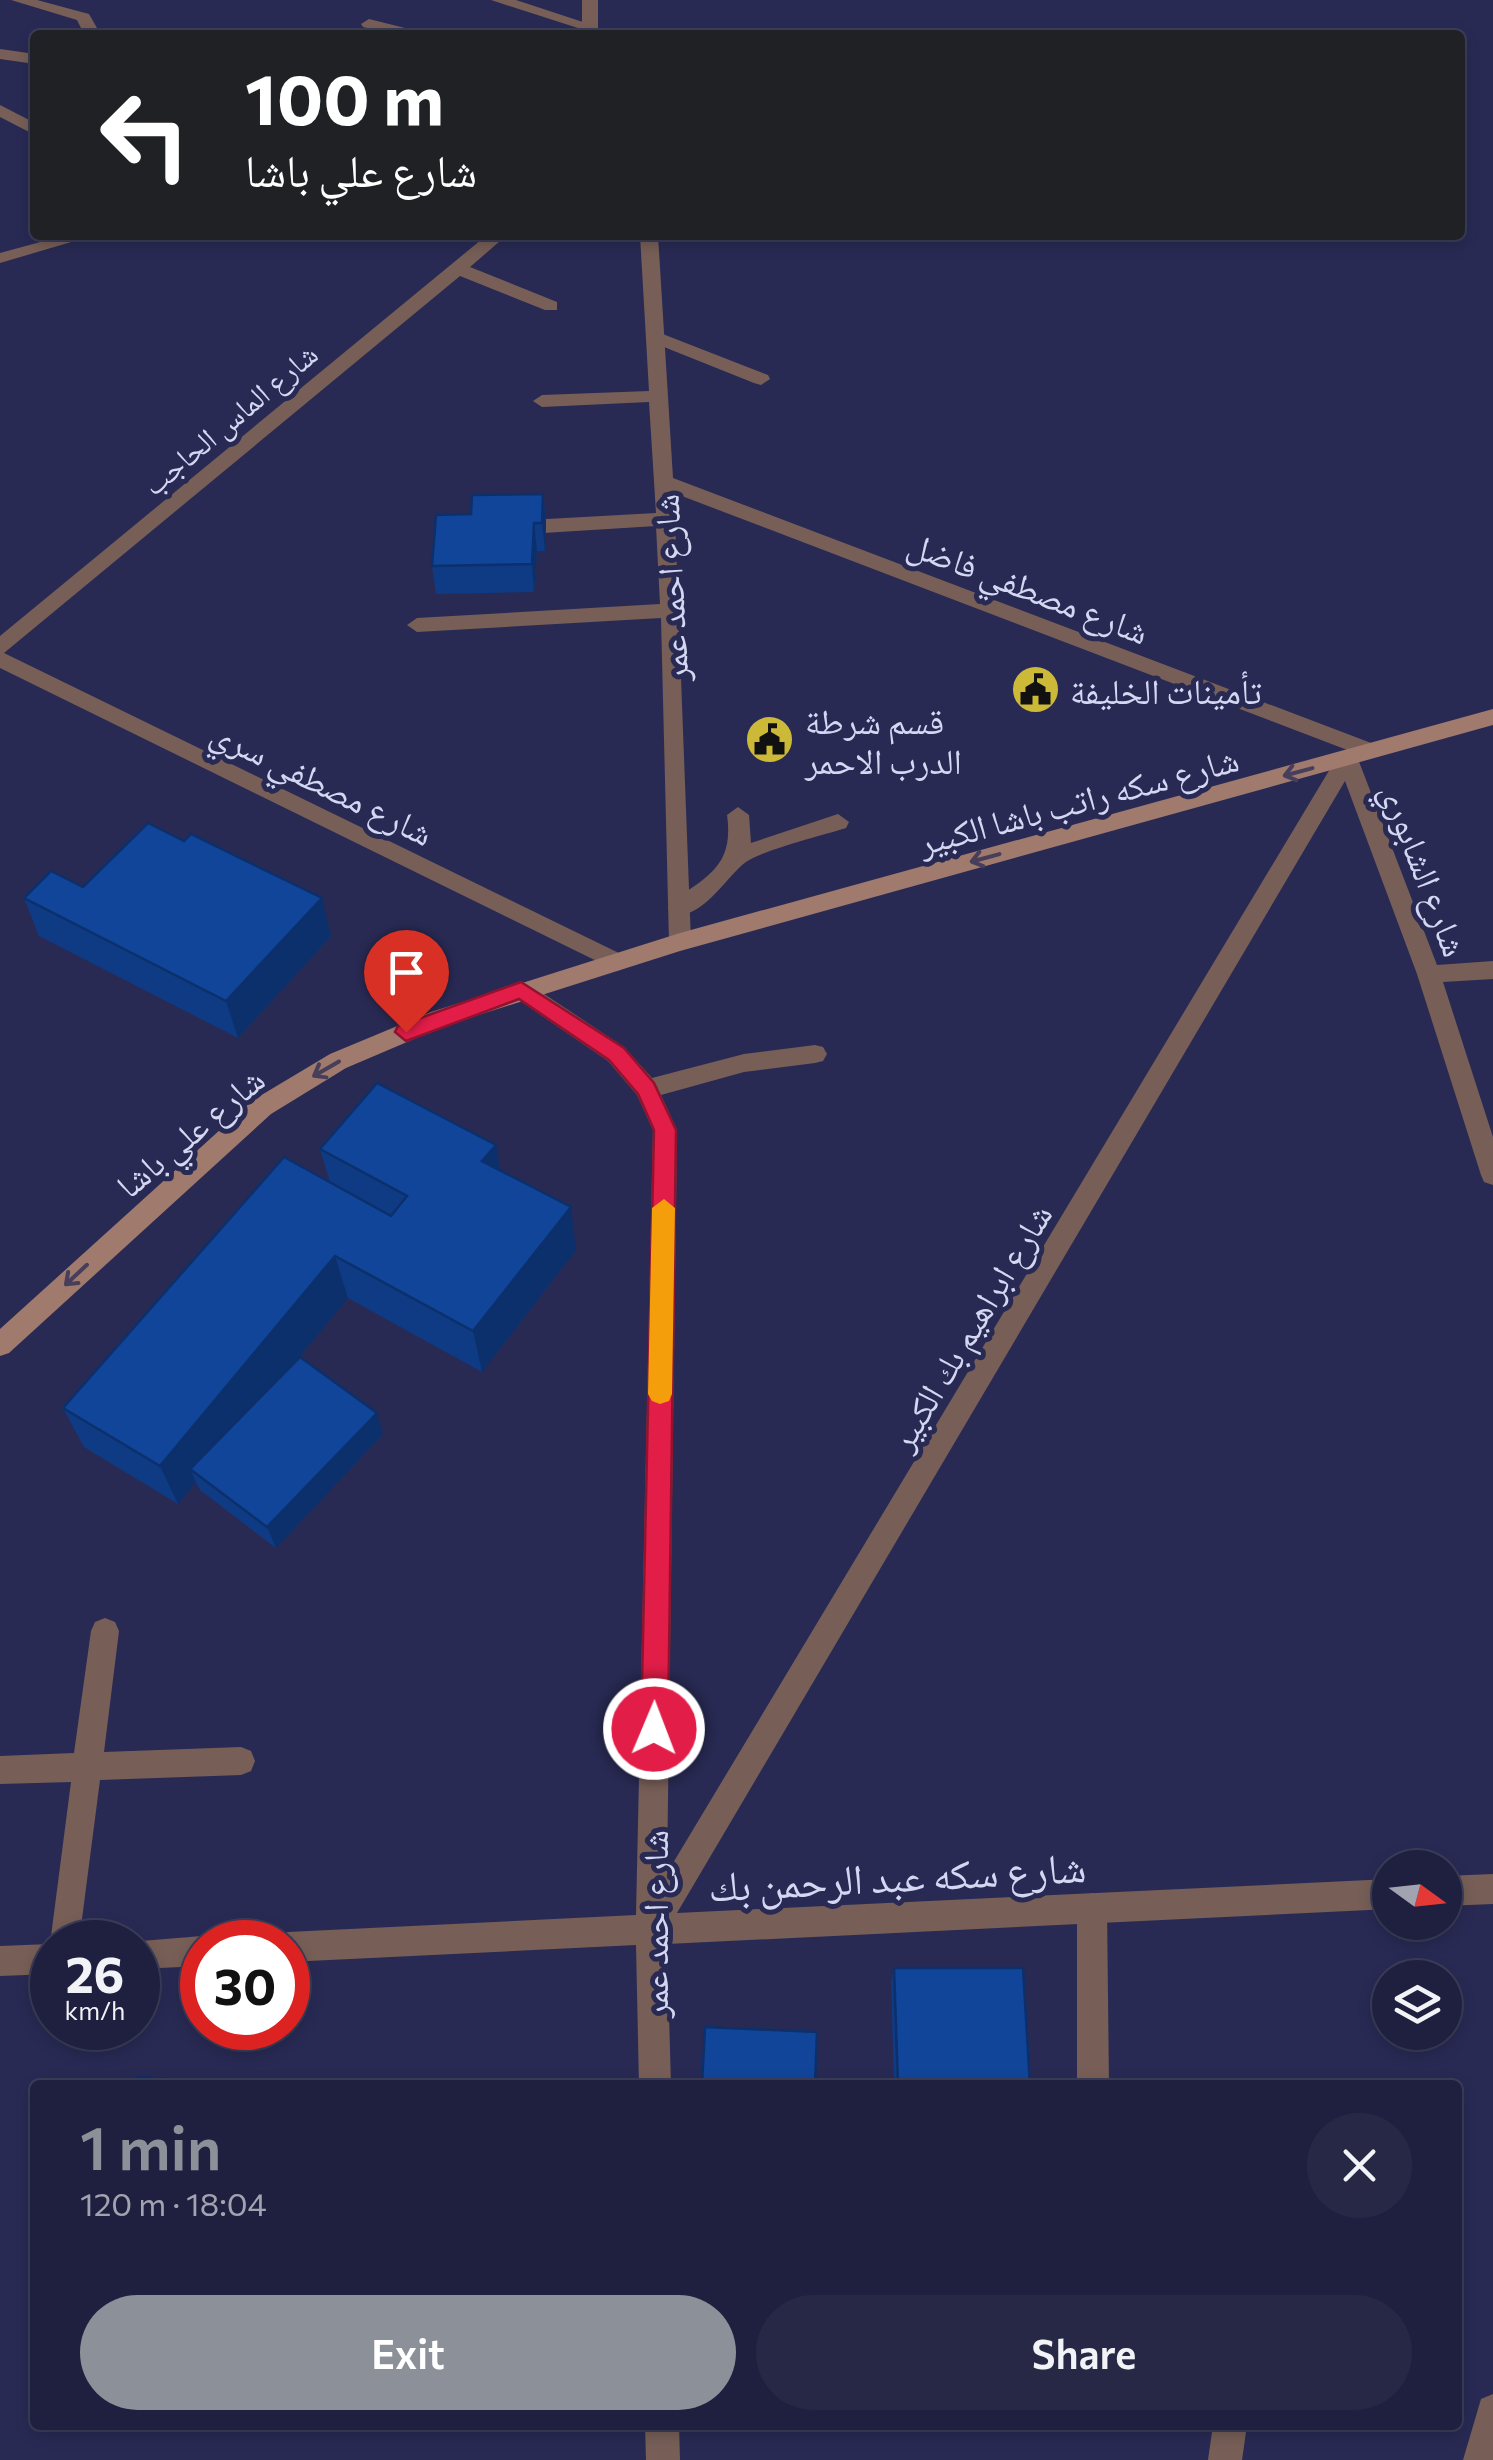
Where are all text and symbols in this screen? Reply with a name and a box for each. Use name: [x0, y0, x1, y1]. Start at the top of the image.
text: 100 m: [245, 54, 444, 139]
icon: left: [80, 70, 210, 200]
text: شارع علي باشا: [245, 141, 477, 196]
street label: شارع الماس الحاجب: [134, 334, 326, 504]
street label: شارع احمد عمر: [643, 493, 698, 684]
street label: شارع مصطفي فاضل: [899, 520, 1156, 660]
public building icon: تأمينات الخليفة: [1009, 663, 1061, 715]
place label: تأمينات الخليفة: [1070, 668, 1262, 711]
place label: قسم شرطة الدرب الاحمر: [804, 698, 962, 782]
street label: شارع مصطفي سري: [201, 709, 441, 861]
public building icon: قسم شرطة الدرب الاحمر: [744, 713, 796, 765]
street label: شارع سكه راتب باشا الكبير: [912, 736, 1244, 866]
one-way arrow: [1283, 764, 1314, 782]
street label: شارع الشابوري: [1365, 776, 1479, 965]
one-way arrow: [970, 850, 1001, 869]
pin: [364, 930, 449, 1033]
icon: arrive: [379, 945, 434, 1000]
street label: شارع علي باشا: [106, 1056, 278, 1212]
one-way arrow: [312, 1059, 340, 1079]
street label: شارع ابراهيم بك الكبير: [878, 1195, 1063, 1460]
one-way arrow: [64, 1264, 89, 1287]
position arrow: [602, 1677, 706, 1781]
street label: شارع احمد عمر: [632, 1830, 678, 2019]
street label: شارع سكه عبد الرحمن بك: [707, 1839, 1087, 1914]
north arrow: [1372, 1850, 1462, 1940]
map controls: [1372, 1850, 1462, 2050]
speed limit sign: 30: [180, 1920, 310, 2050]
text: 26: [65, 1942, 124, 2003]
button: layers: [1372, 1960, 1462, 2050]
text: km/h: [65, 1995, 125, 2025]
text: 1 min: [80, 2109, 221, 2182]
button: close: [1307, 2113, 1412, 2218]
text: 120 m · 18:04: [80, 2183, 267, 2223]
button: Exit: [80, 2295, 736, 2410]
button: Share: [756, 2295, 1412, 2410]

